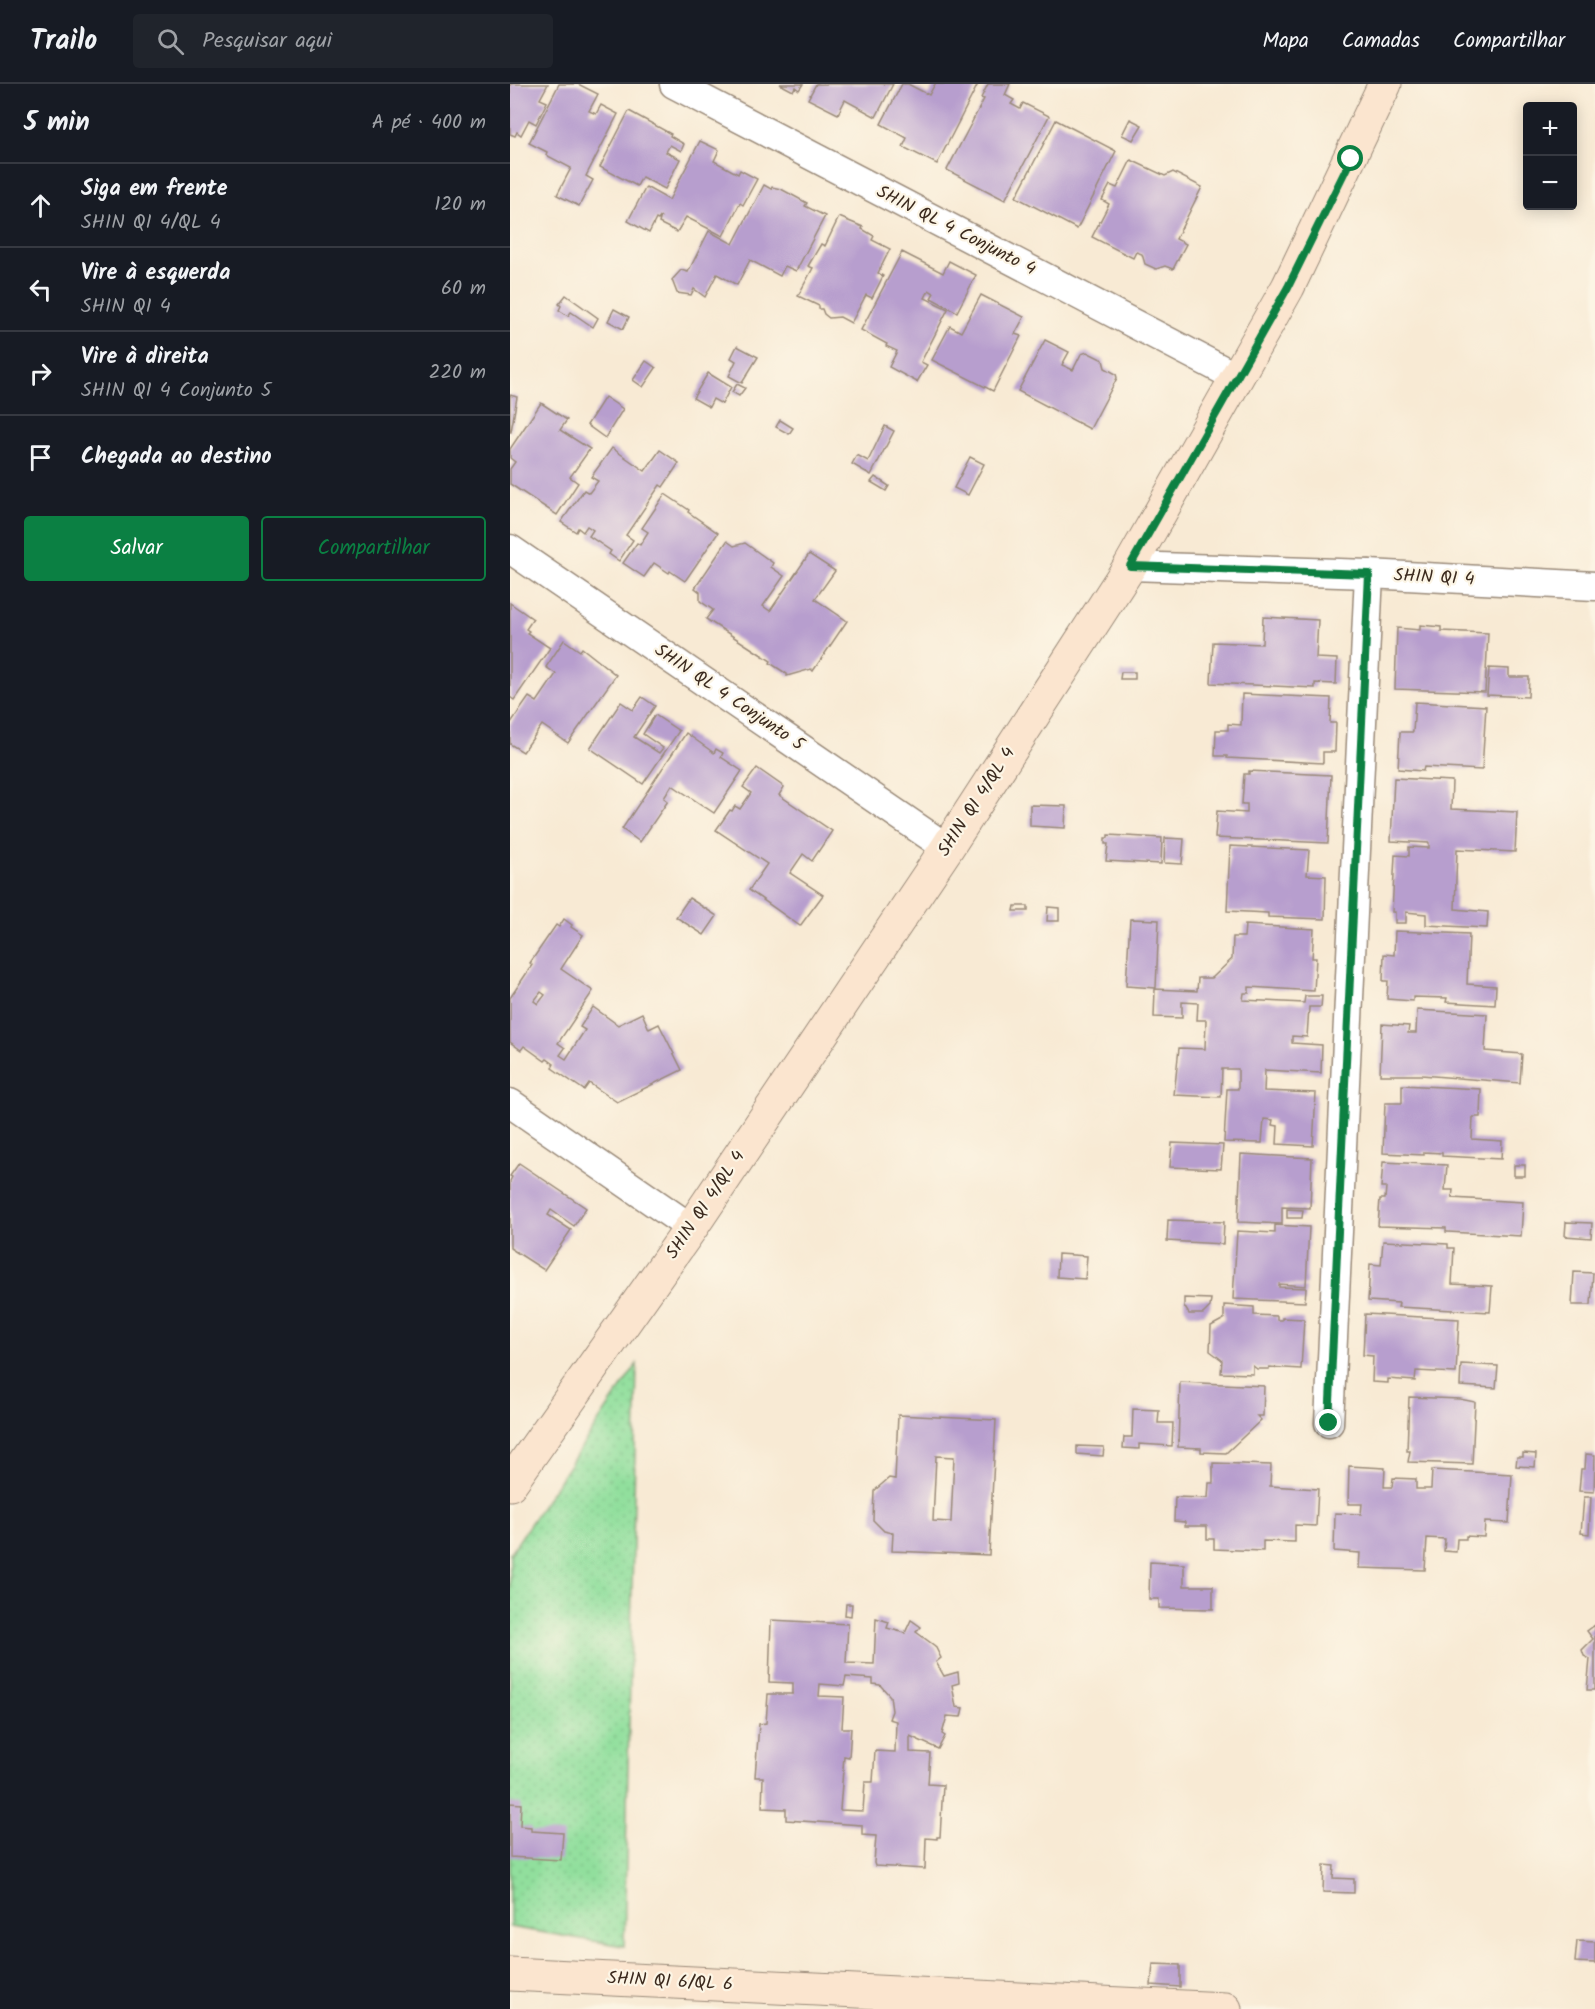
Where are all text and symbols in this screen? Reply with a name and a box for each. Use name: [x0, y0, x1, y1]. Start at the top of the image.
search box: [133, 14, 553, 68]
text: Trailo: [30, 19, 97, 64]
text: Pesquisar aqui: [202, 24, 332, 59]
icon: search: [154, 25, 187, 58]
text: Mapa: [1262, 25, 1309, 58]
text: Camadas: [1342, 25, 1420, 58]
text: Compartilhar: [1453, 25, 1565, 58]
text: 5 min: [24, 102, 90, 144]
map controls: [1523, 102, 1577, 210]
button: +: [1523, 102, 1577, 156]
text: A pé · 400 m: [372, 107, 486, 139]
route start: [1337, 145, 1363, 171]
button: −: [1523, 156, 1577, 210]
text: Siga em frente: [81, 172, 227, 207]
street label: SHIN QL 4 Conjunto 4: [871, 178, 1041, 284]
icon: ahead: [24, 189, 57, 222]
text: 120 m: [434, 189, 486, 221]
text: SHIN QI 4/QL 4: [81, 207, 221, 239]
text: Vire à esquerda: [81, 256, 230, 291]
icon: left: [24, 273, 57, 306]
text: 60 m: [441, 273, 486, 305]
text: SHIN QI 4: [81, 291, 171, 323]
text: Vire à direita: [81, 340, 209, 375]
icon: right: [24, 357, 57, 390]
text: 220 m: [429, 357, 486, 389]
text: SHIN QI 4 Conjunto 5: [81, 375, 271, 407]
text: Chegada ao destino: [81, 440, 272, 475]
icon: arrive: [24, 441, 57, 474]
button: Salvar: [24, 516, 249, 581]
button: Compartilhar: [261, 516, 486, 581]
street label: SHIN QI 4: [1393, 561, 1475, 595]
street label: SHIN QL 4 Conjunto 5: [648, 637, 811, 760]
street label: SHIN QI 4/QL 4: [931, 741, 1023, 863]
street label: SHIN QI 4/QL 4: [659, 1145, 753, 1265]
route end: [1315, 1409, 1341, 1435]
street label: SHIN QI 6/QL 6: [606, 1964, 734, 2000]

